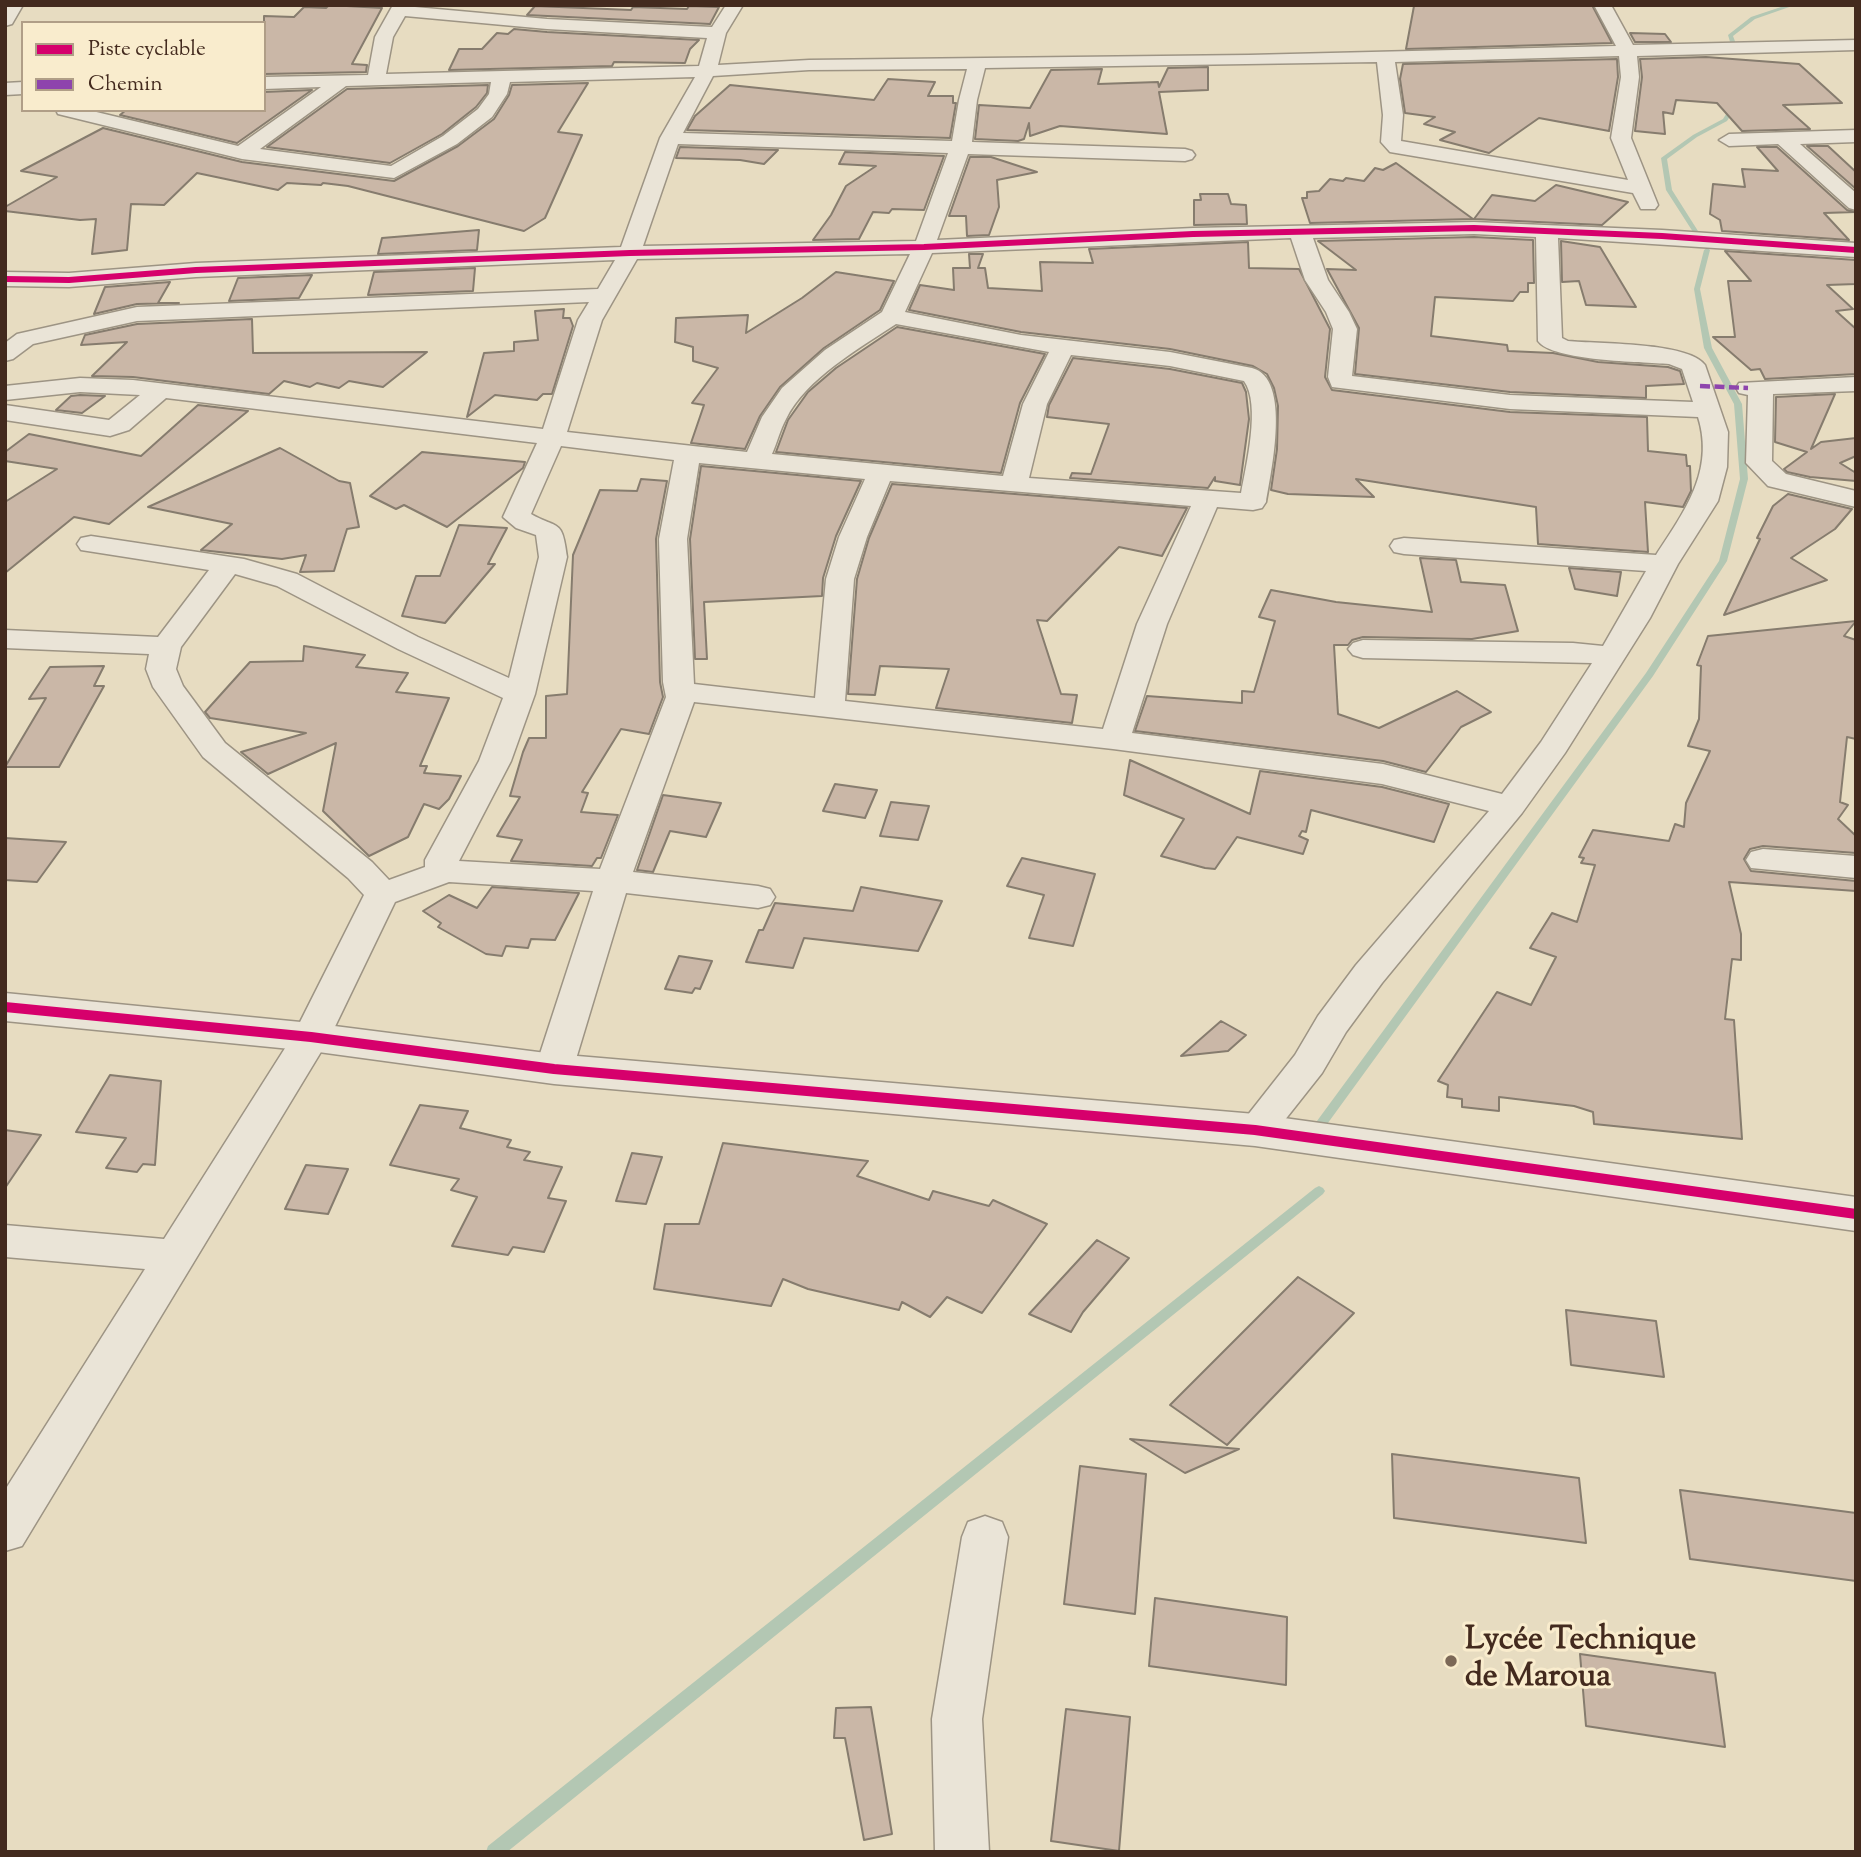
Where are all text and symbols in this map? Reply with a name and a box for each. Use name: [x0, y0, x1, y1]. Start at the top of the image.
legend: [21, 21, 266, 112]
text: Piste cyclable: [88, 35, 206, 65]
text: Chemin: [88, 70, 163, 100]
place label: Lycée Technique de Maroua: [1465, 1624, 1696, 1699]
marker: Lycée Technique de Maroua: [1443, 1653, 1459, 1669]

